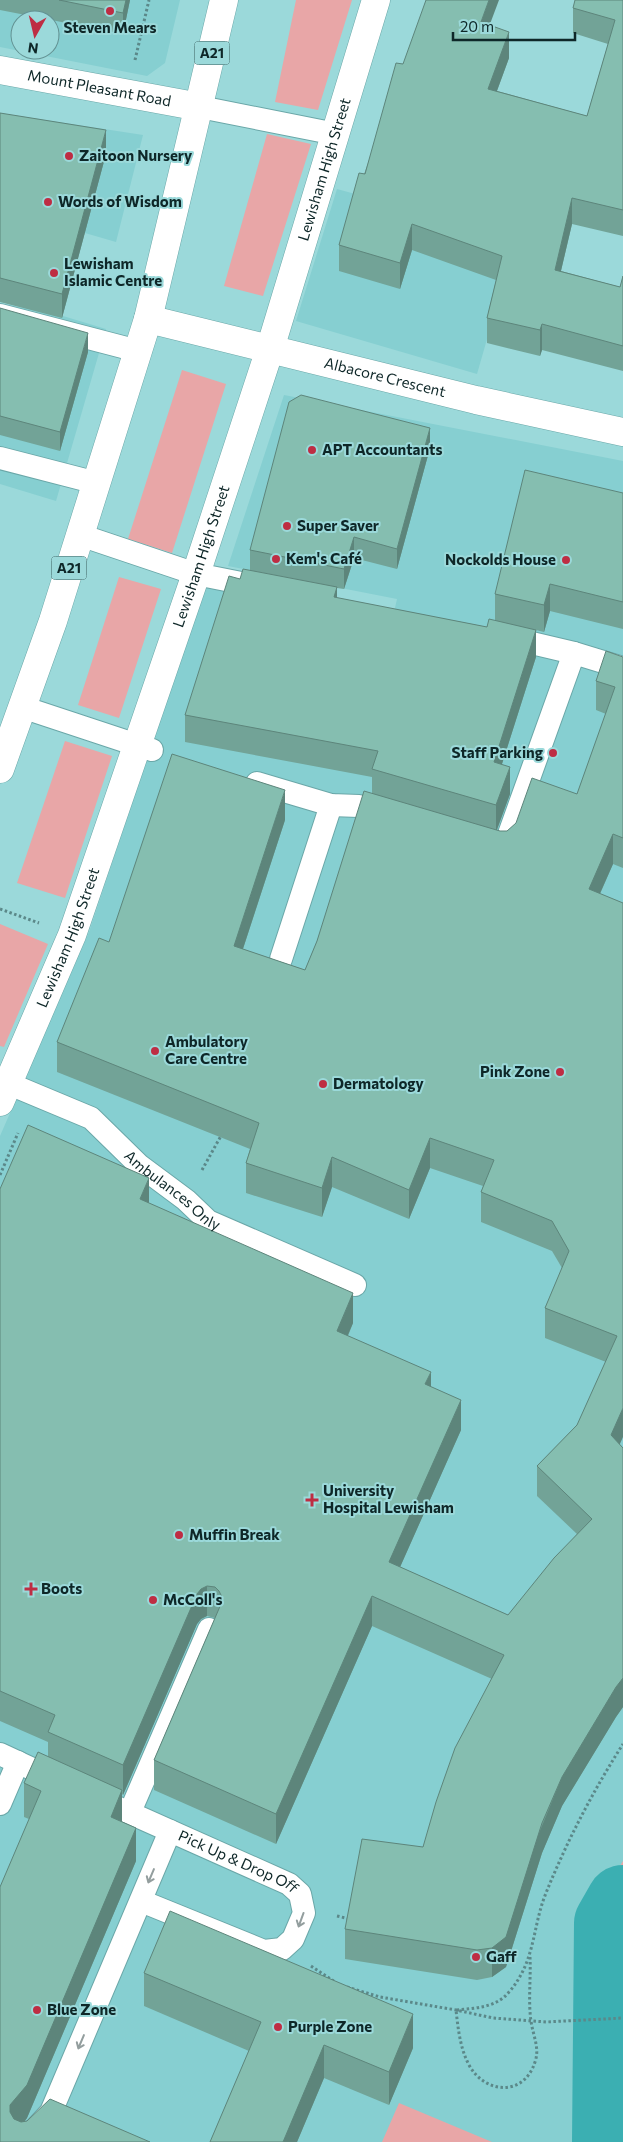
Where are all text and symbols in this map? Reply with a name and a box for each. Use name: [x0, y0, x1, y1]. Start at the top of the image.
marker: Steven Mears: [104, 5, 116, 17]
north arrow: [10, 10, 60, 60]
scale bar: [453, 10, 576, 42]
text: 20 m: [460, 17, 494, 35]
place label: Steven Mears: [63, 18, 157, 36]
text: N: [27, 39, 40, 58]
road number: A21: [194, 42, 230, 64]
street label: Mount Pleasant Road: [26, 65, 173, 109]
street label: Lewisham High Street: [293, 95, 354, 243]
place label: Zaitoon Nursery: [79, 146, 193, 164]
marker: Zaitoon Nursery: [63, 150, 75, 162]
place label: Words of Wisdom: [58, 192, 182, 210]
marker: Words of Wisdom: [42, 196, 54, 208]
place label: Lewisham Islamic Centre: [64, 254, 162, 289]
marker: Lewisham Islamic Centre: [48, 267, 60, 279]
street label: Albacore Crescent: [322, 353, 448, 400]
place label: APT Accountants: [322, 440, 442, 458]
marker: APT Accountants: [306, 444, 318, 456]
street label: Lewisham High Street: [168, 483, 233, 629]
place label: Super Saver: [297, 516, 379, 534]
marker: Super Saver: [281, 520, 293, 532]
place label: Kem's Café: [286, 549, 362, 567]
place label: Nockolds House: [445, 550, 556, 568]
marker: Kem's Café: [270, 553, 282, 565]
marker: Nockolds House: [560, 554, 572, 566]
road number: A21: [52, 556, 86, 580]
place label: Staff Parking: [452, 743, 543, 761]
marker: Staff Parking: [547, 747, 559, 759]
street label: Lewisham High Street: [32, 865, 102, 1010]
place label: Ambulatory Care Centre: [165, 1032, 249, 1067]
marker: Ambulatory Care Centre: [149, 1045, 161, 1057]
place label: Pink Zone: [480, 1062, 550, 1080]
marker: Pink Zone: [554, 1066, 566, 1078]
place label: Dermatology: [333, 1074, 425, 1092]
marker: Dermatology: [317, 1078, 329, 1090]
street label: Ambulances Only: [121, 1146, 224, 1233]
place label: University Hospital Lewisham: [323, 1481, 454, 1516]
marker: University Hospital Lewisham: [305, 1493, 319, 1507]
place label: Muffin Break: [189, 1525, 280, 1543]
marker: Muffin Break: [173, 1529, 185, 1541]
place label: Boots: [41, 1579, 82, 1597]
marker: Boots: [25, 1583, 37, 1595]
place label: McColl's: [163, 1590, 222, 1608]
marker: McColl's: [147, 1594, 159, 1606]
street label: Pick Up & Drop Off: [176, 1826, 303, 1896]
one-way arrow: [146, 1868, 156, 1883]
one-way arrow: [296, 1911, 305, 1927]
place label: Gaff: [486, 1947, 517, 1965]
marker: Gaff: [470, 1951, 482, 1963]
place label: Blue Zone: [47, 2000, 116, 2018]
marker: Blue Zone: [31, 2004, 43, 2016]
place label: Purple Zone: [288, 2017, 372, 2035]
marker: Purple Zone: [272, 2021, 284, 2033]
one-way arrow: [76, 2034, 85, 2049]

